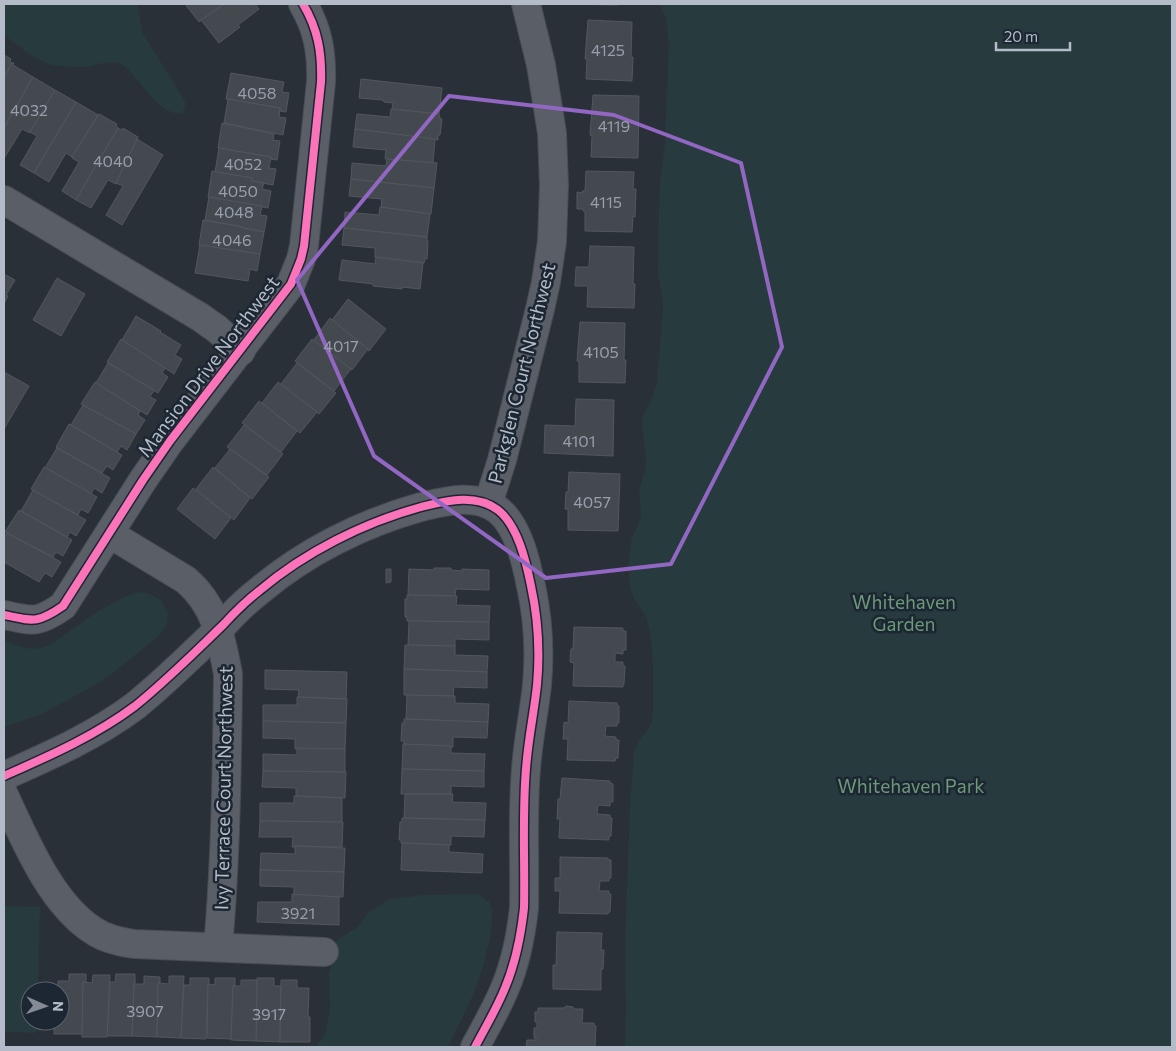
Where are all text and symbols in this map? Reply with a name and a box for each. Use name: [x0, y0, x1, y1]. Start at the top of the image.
scale bar: [996, 20, 1070, 52]
text: 20 m: [1004, 27, 1038, 45]
house number: 4125: [591, 40, 625, 59]
house number: 4058: [238, 83, 276, 102]
house number: 4032: [10, 100, 48, 119]
house number: 4119: [598, 116, 630, 135]
house number: 4040: [93, 151, 133, 170]
house number: 4052: [224, 154, 262, 173]
house number: 4050: [218, 181, 258, 200]
house number: 4115: [590, 192, 622, 211]
house number: 4048: [214, 202, 254, 221]
house number: 4046: [212, 230, 252, 249]
street label: Parkglen Court Northwest: [482, 260, 560, 486]
street label: Mansion Drive Northwest: [132, 271, 284, 461]
house number: 4017: [323, 336, 359, 355]
house number: 4105: [583, 342, 619, 361]
house number: 4101: [562, 431, 596, 450]
house number: 4057: [573, 492, 611, 511]
park label: Whitehaven Garden: [852, 590, 956, 635]
street label: Ivy Terrace Court Northwest: [209, 665, 237, 910]
park label: Whitehaven Park: [837, 774, 985, 797]
house number: 3921: [281, 903, 315, 922]
north arrow: [20, 981, 70, 1031]
text: N: [50, 1001, 67, 1012]
house number: 3907: [126, 1001, 164, 1020]
house number: 3917: [252, 1004, 286, 1023]

